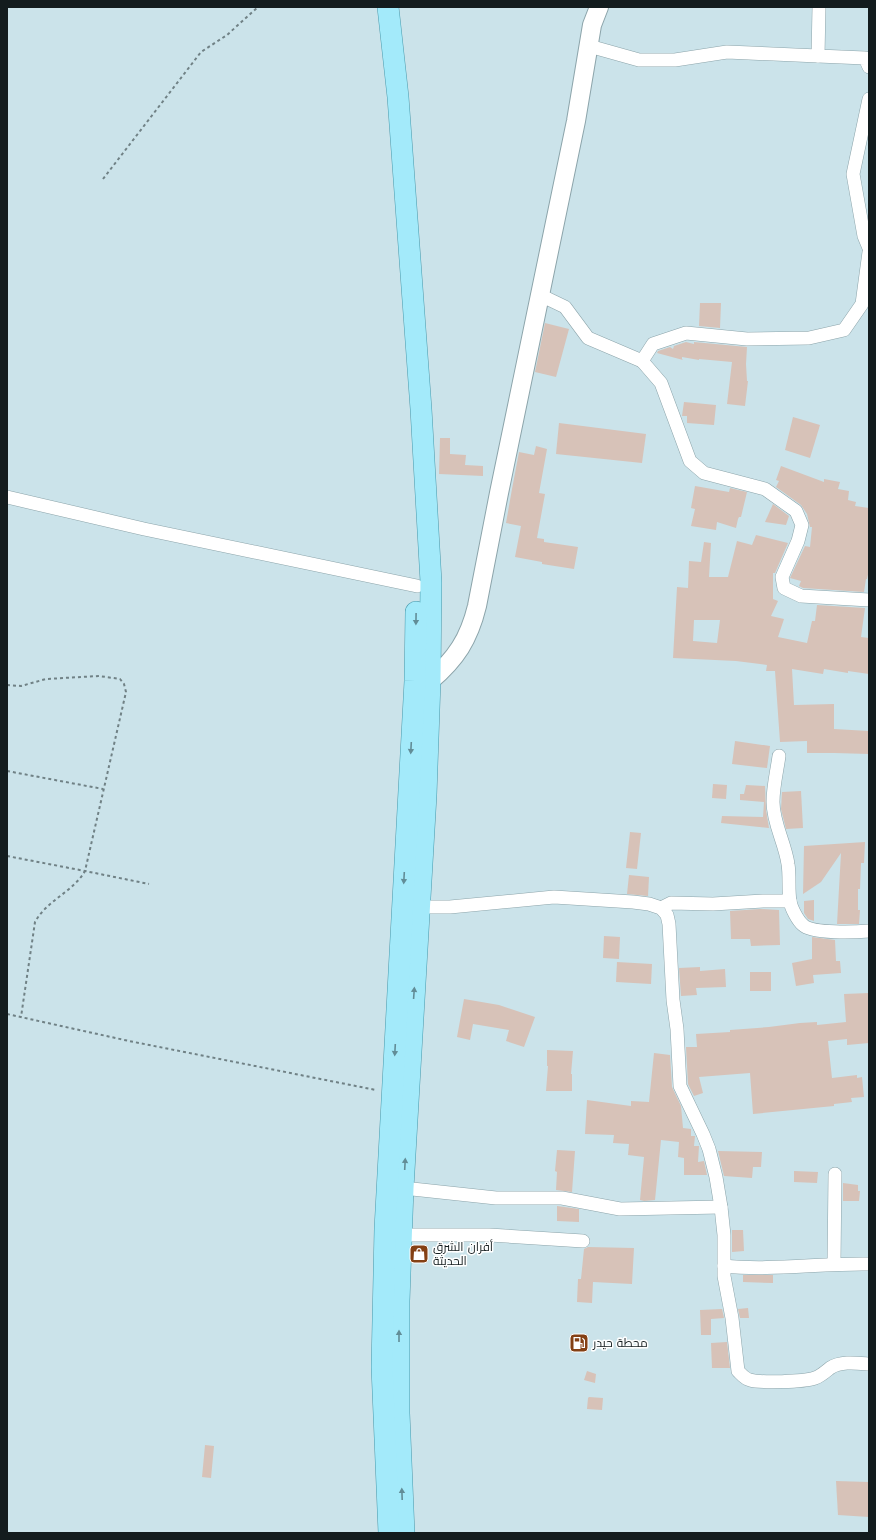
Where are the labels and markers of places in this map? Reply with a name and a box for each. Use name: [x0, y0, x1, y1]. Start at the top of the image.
place label: أفران الشرق الحديثة: [433, 1239, 493, 1268]
shop icon: أفران الشرق الحديثة: [408, 1243, 430, 1265]
fuel station icon: محطة حيدر: [568, 1332, 590, 1354]
place label: محطة حيدر: [592, 1336, 648, 1350]

